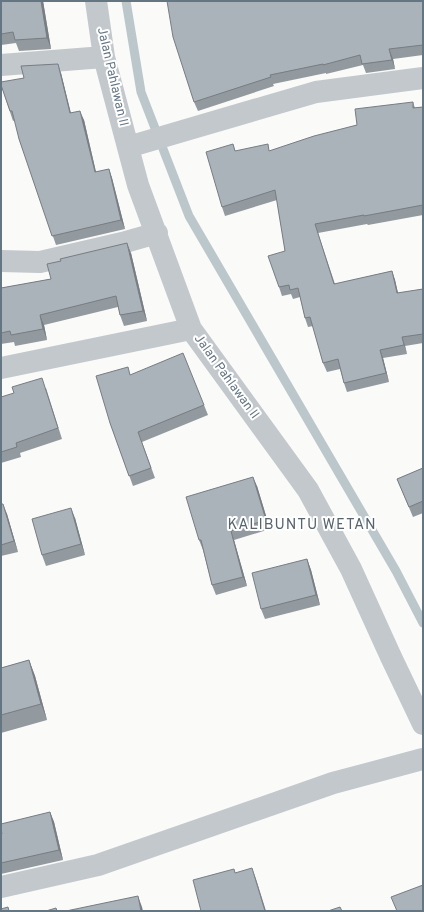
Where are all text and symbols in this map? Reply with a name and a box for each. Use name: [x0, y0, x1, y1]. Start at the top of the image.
street label: Jalan Pahlawan II: [93, 26, 131, 128]
street label: Jalan Pahlawan II: [190, 332, 262, 422]
district label: KALIBUNTU WETAN: [227, 516, 377, 535]

